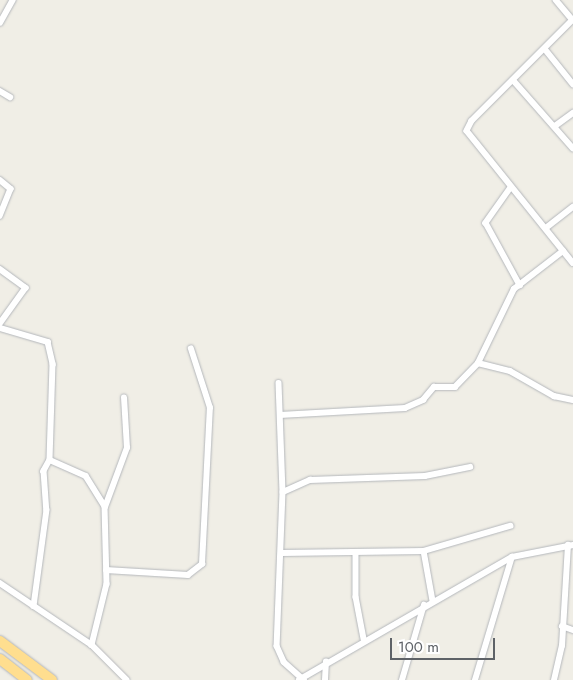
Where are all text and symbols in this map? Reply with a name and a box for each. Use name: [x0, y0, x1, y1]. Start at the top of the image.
scale bar: [393, 628, 498, 660]
text: 100 m: [398, 636, 439, 658]

